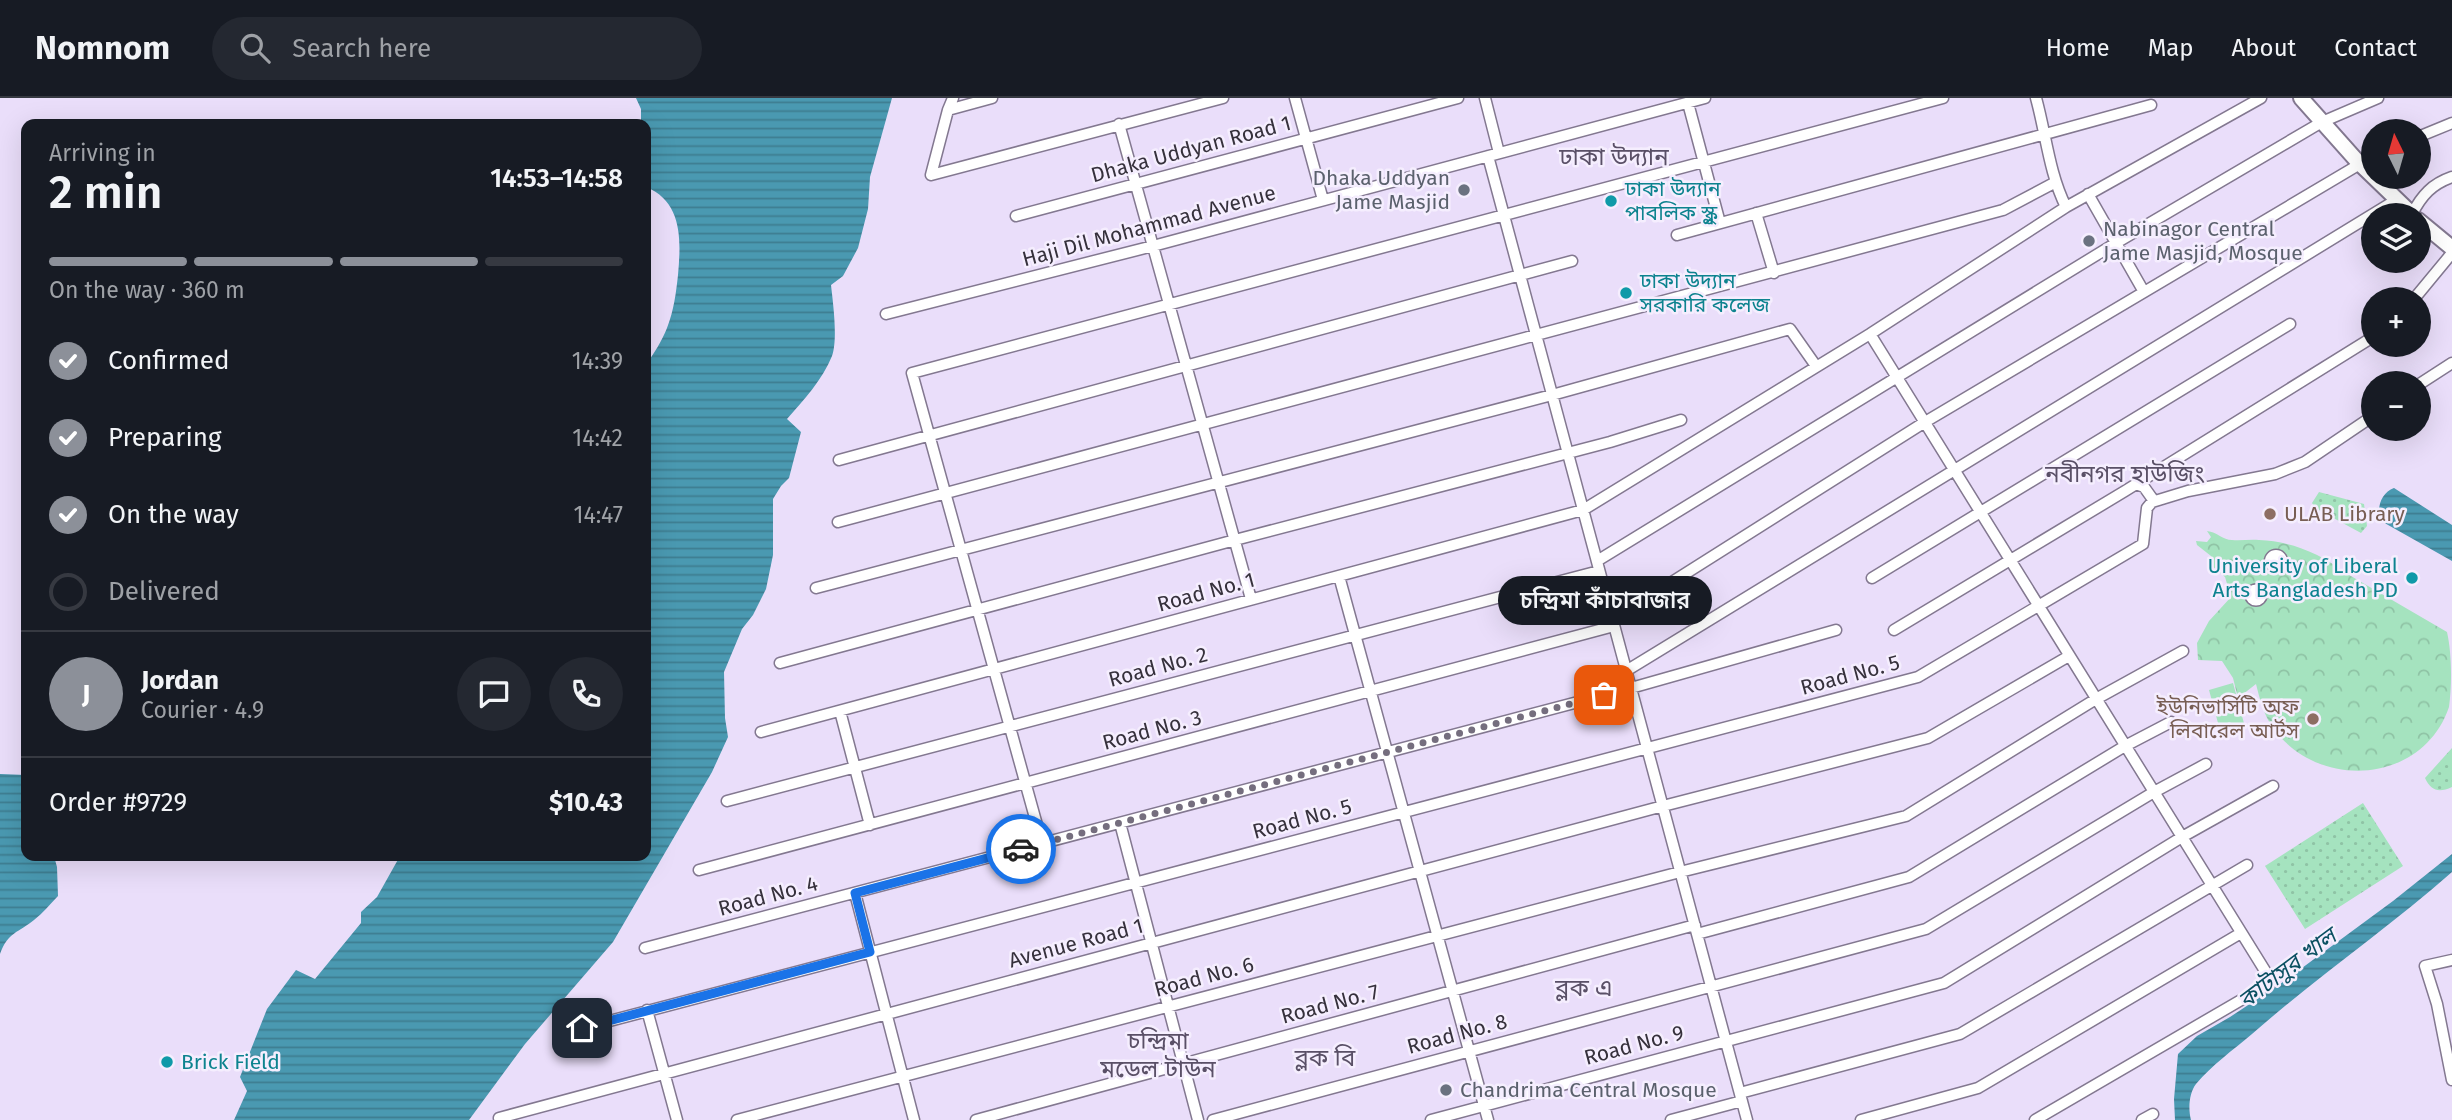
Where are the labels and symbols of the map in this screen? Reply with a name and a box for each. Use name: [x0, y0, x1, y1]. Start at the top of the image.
street label: Dhaka Uddyan Road 1: [1088, 110, 1294, 188]
north arrow: [2361, 119, 2431, 189]
district label: ঢাকা উদ্যান: [1558, 143, 1669, 171]
place label: Dhaka Uddyan Jame Masjid: [1313, 165, 1450, 215]
place label: ঢাকা উদ্যান পাবলিক স্কুল: [1624, 176, 1721, 226]
street label: Haji Dil Mohammad Avenue: [1019, 180, 1279, 272]
marker: Dhaka Uddyan Jame Masjid: [1456, 182, 1472, 198]
marker: ঢাকা উদ্যান পাবলিক স্কুল: [1603, 193, 1619, 209]
place label: Nabinagor Central Jame Masjid, Mosque: [2103, 216, 2303, 266]
marker: Nabinagor Central Jame Masjid, Mosque: [2081, 233, 2097, 249]
place label: ঢাকা উদ্যান সরকারি কলেজ: [1639, 268, 1771, 318]
marker: ঢাকা উদ্যান সরকারি কলেজ: [1618, 285, 1634, 301]
district label: নবীনগর হাউজিং: [2044, 460, 2205, 488]
place label: ULAB Library: [2284, 501, 2405, 527]
marker: ULAB Library: [2262, 506, 2278, 522]
place label: University of Liberal Arts Bangladesh PD: [2207, 553, 2398, 603]
street label: Road No. 1: [1154, 566, 1258, 618]
marker: University of Liberal Arts Bangladesh PD: [2404, 570, 2420, 586]
callout: চন্দ্রিমা কাঁচাবাজার: [1497, 576, 1711, 625]
street label: Road No. 2: [1106, 641, 1210, 693]
street label: Road No. 5: [1798, 649, 1902, 701]
pin: [1574, 665, 1634, 725]
place label: ইউনিভার্সিটি অফ লিবারেল আর্টস: [2156, 694, 2300, 744]
street label: Road No. 3: [1100, 704, 1204, 756]
marker: ইউনিভার্সিটি অফ লিবারেল আর্টস: [2305, 711, 2321, 727]
street label: Road No. 5: [1250, 793, 1354, 845]
courier: [986, 814, 1056, 884]
street label: Road No. 4: [715, 870, 821, 922]
street label: Avenue Road 1: [1006, 913, 1146, 973]
water label: কাটাসুর খাল: [2232, 920, 2345, 1014]
street label: Road No. 6: [1151, 951, 1257, 1003]
district label: ব্লক এ: [1554, 974, 1613, 1002]
street label: Road No. 7: [1278, 978, 1382, 1030]
pin: [552, 998, 612, 1058]
street label: Road No. 8: [1404, 1008, 1510, 1060]
street label: Road No. 9: [1581, 1019, 1687, 1071]
district label: চন্দ্রিমা মডেল টাউন: [1099, 1027, 1216, 1083]
district label: ব্লক বি: [1294, 1044, 1356, 1072]
place label: Brick Field: [181, 1049, 280, 1075]
marker: Brick Field: [159, 1054, 175, 1070]
place label: Chandrima Central Mosque: [1460, 1077, 1717, 1103]
marker: Chandrima Central Mosque: [1438, 1082, 1454, 1098]

